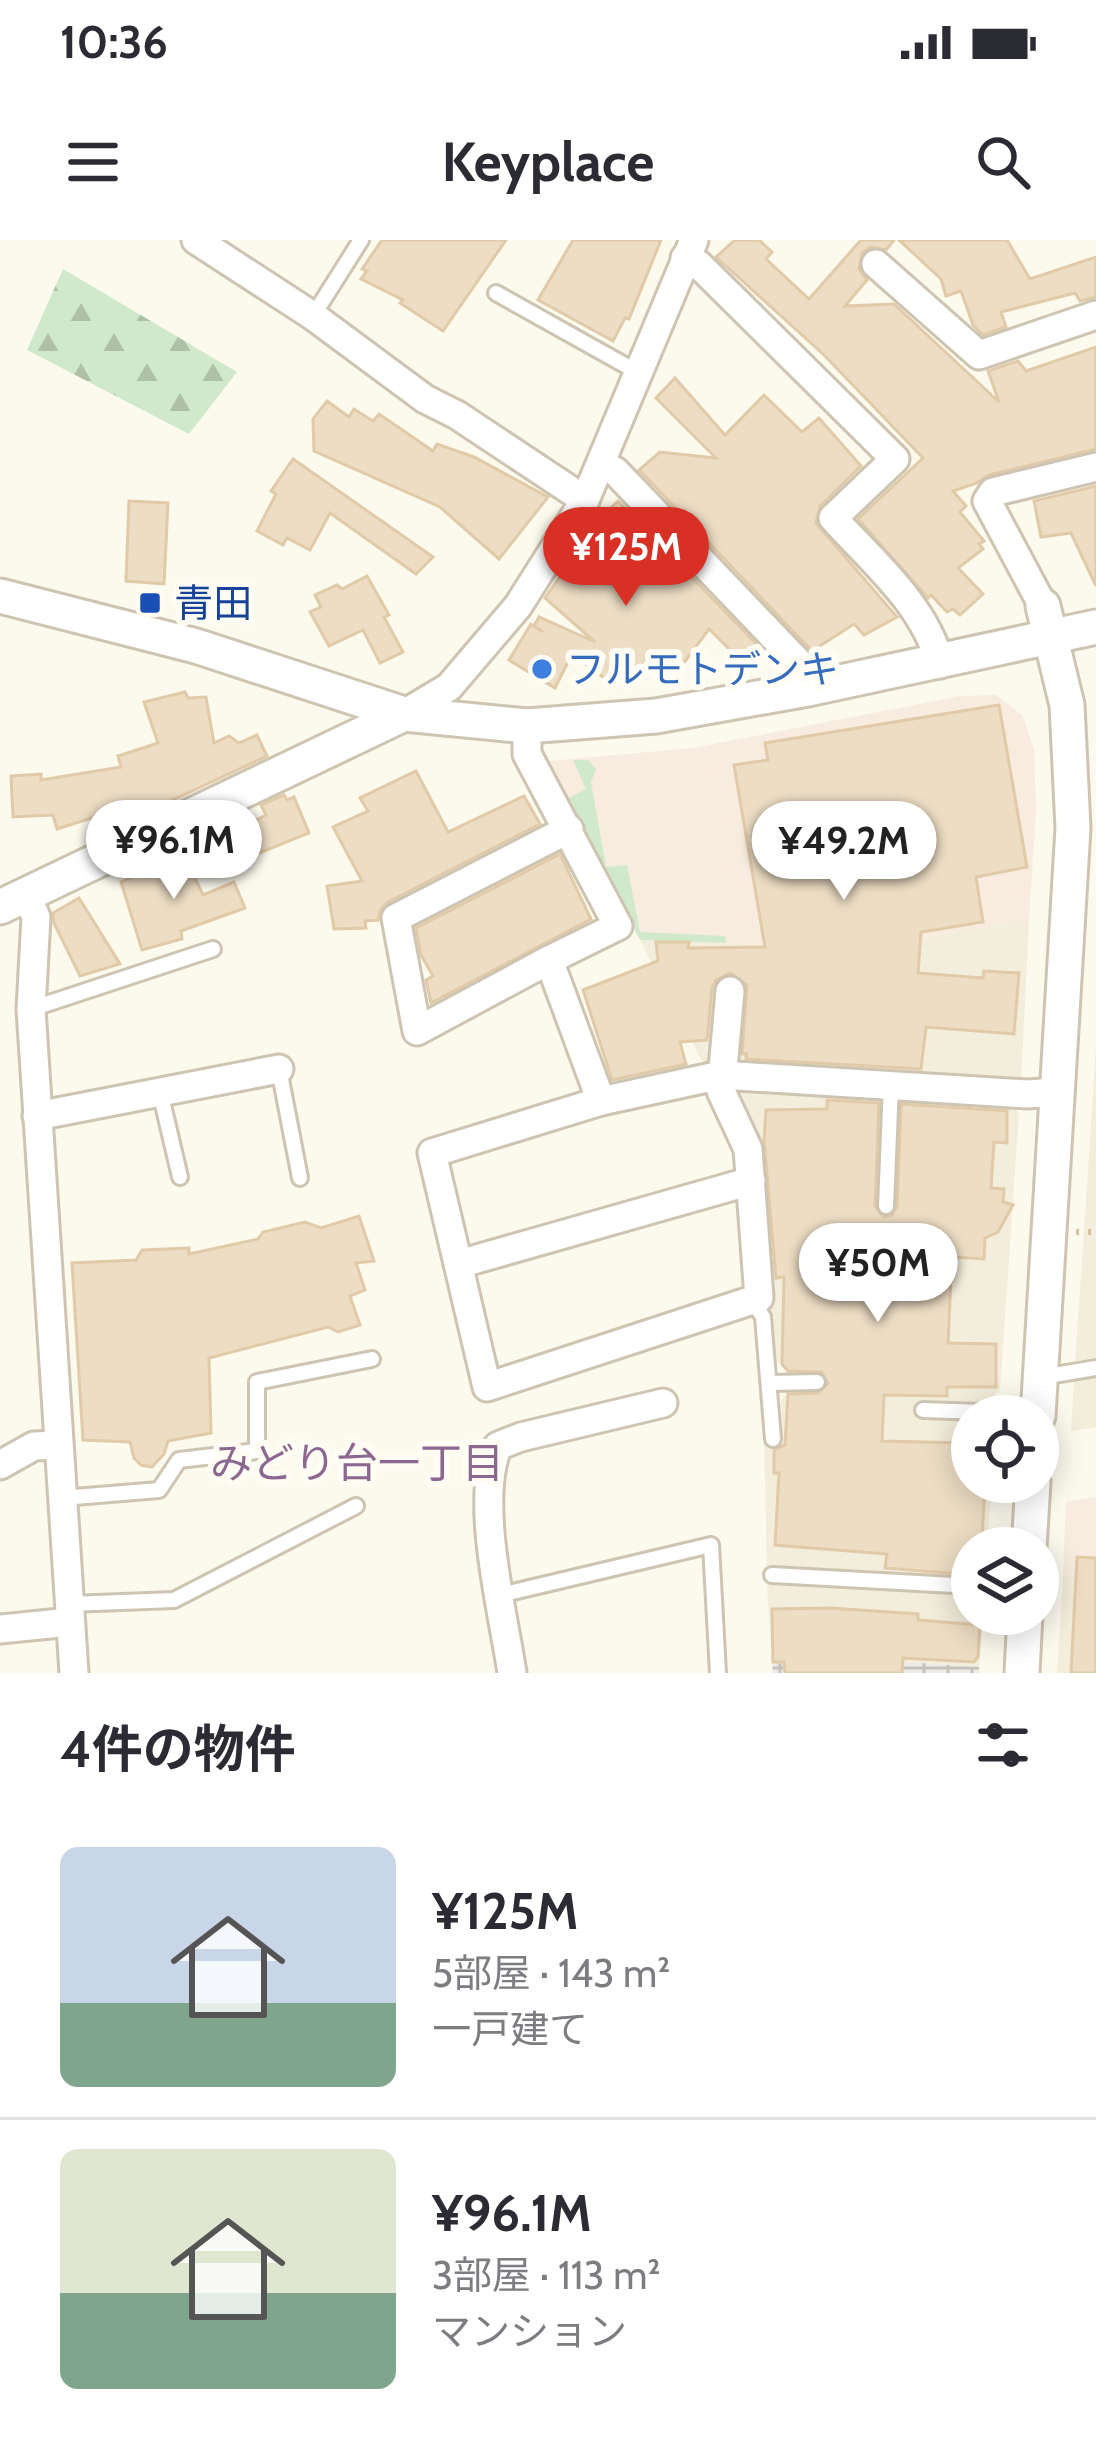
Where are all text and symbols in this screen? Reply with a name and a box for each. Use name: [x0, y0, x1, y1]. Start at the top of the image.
text: 10:36: [60, 15, 168, 69]
icon: menu: [60, 129, 126, 195]
text: Keyplace: [442, 129, 654, 195]
icon: search: [970, 129, 1036, 195]
pin: ¥125M: [542, 507, 710, 609]
text: ¥125M: [570, 522, 682, 570]
place label: 青田: [174, 579, 252, 627]
marker: 青田: [137, 590, 163, 616]
place label: フルモトデンキ: [566, 645, 839, 693]
marker: フルモトデンキ: [529, 656, 555, 682]
pin: ¥96.1M: [76, 800, 272, 902]
pin: ¥49.2M: [746, 801, 942, 903]
text: ¥96.1M: [113, 815, 235, 863]
text: ¥49.2M: [779, 816, 909, 864]
pin: ¥50M: [807, 1223, 949, 1325]
text: ¥50M: [826, 1238, 930, 1286]
map controls: [951, 1395, 1059, 1635]
button: locate: [951, 1395, 1059, 1503]
district label: みどり台一丁目: [210, 1437, 504, 1489]
button: layers: [951, 1527, 1059, 1635]
icon: filters: [970, 1712, 1036, 1778]
text: 4件の物件: [60, 1718, 296, 1780]
text: ¥125M: [432, 1880, 578, 1942]
icon: home: [156, 1895, 300, 2039]
text: 5部屋 · 143 m²: [432, 1949, 670, 1997]
text: 一戸建て: [432, 2005, 588, 2053]
text: ¥96.1M: [432, 2182, 592, 2244]
icon: home: [156, 2197, 300, 2341]
text: 3部屋 · 113 m²: [432, 2251, 660, 2299]
text: マンション: [432, 2307, 627, 2355]

